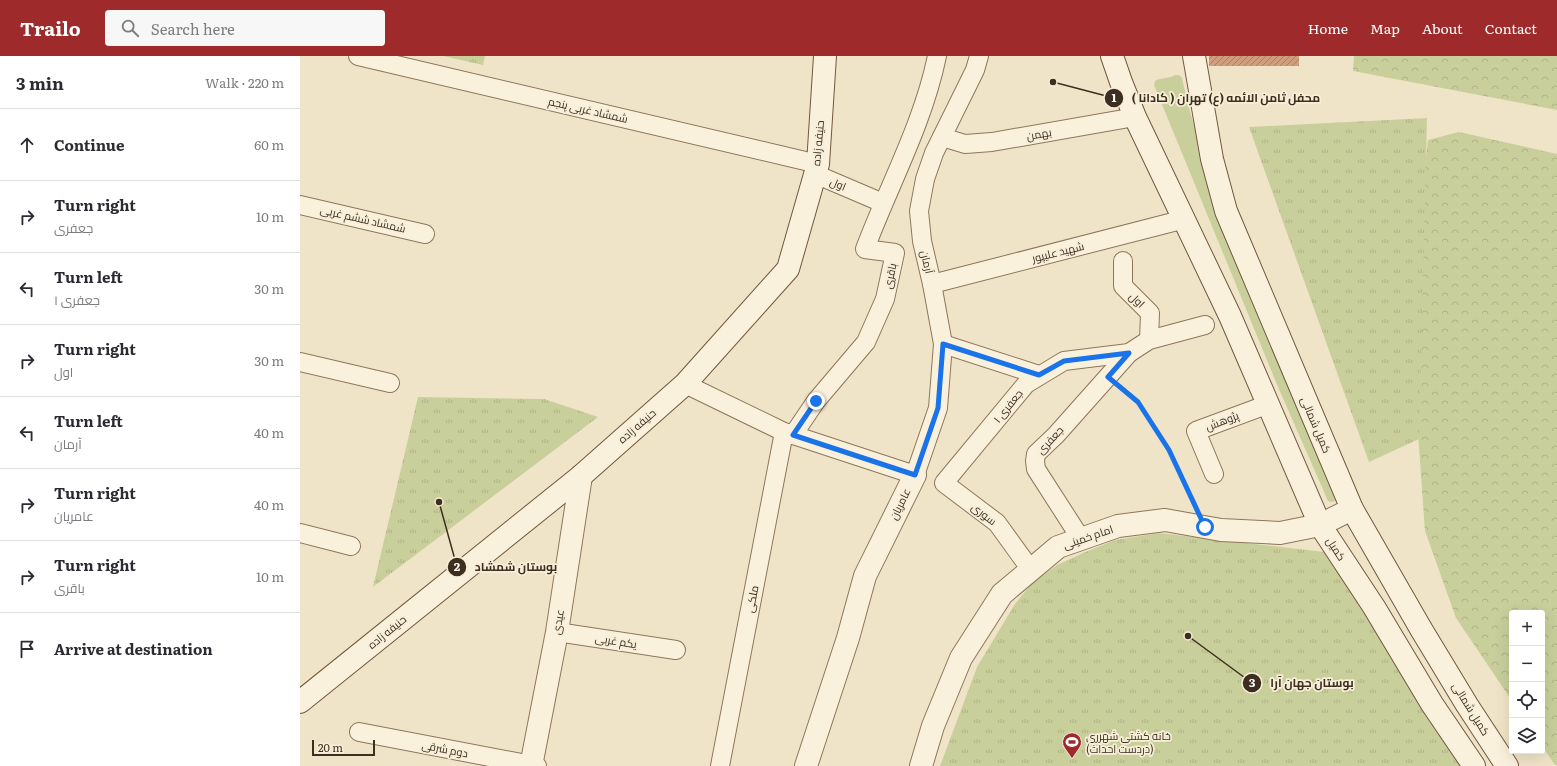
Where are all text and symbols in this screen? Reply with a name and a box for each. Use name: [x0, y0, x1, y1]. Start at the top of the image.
search box: [105, 10, 385, 46]
text: Trailo: [20, 14, 81, 42]
icon: search: [119, 17, 141, 39]
text: Search here: [151, 17, 235, 40]
text: Home: [1308, 18, 1348, 38]
text: Map: [1370, 18, 1400, 38]
text: About: [1422, 18, 1463, 38]
text: Contact: [1485, 18, 1537, 38]
text: 3 min: [16, 70, 64, 95]
text: Walk · 220 m: [205, 73, 284, 92]
callout: محفل ثامن الائمه (ع) تهران ( کادانا ): [1104, 86, 1328, 110]
text: 1: [1112, 88, 1117, 106]
text: محفل ثامن الائمه (ع) تهران ( کادانا ): [1132, 88, 1320, 107]
street label: شمشاد غربی پنجم: [547, 92, 630, 127]
street label: حنیفه زاده: [807, 119, 827, 166]
street label: بهمن: [1025, 123, 1053, 143]
text: Continue: [54, 133, 124, 156]
icon: ahead: [16, 134, 38, 156]
text: 60 m: [254, 135, 284, 154]
street label: اول: [828, 173, 849, 194]
text: Turn right: [54, 193, 136, 216]
street label: شمشاد ششم غربی: [319, 200, 408, 237]
icon: right: [16, 206, 38, 228]
text: 10 m: [256, 207, 284, 226]
text: جعفری: [54, 218, 93, 237]
street label: شهید علیپور: [1029, 237, 1086, 265]
street label: آرمان: [918, 249, 938, 275]
street label: باقری: [878, 261, 900, 290]
text: Turn left: [54, 265, 123, 288]
icon: left: [16, 278, 38, 300]
text: 30 m: [254, 279, 284, 298]
street label: اول: [1126, 288, 1149, 311]
text: جعفری ۱: [54, 290, 100, 309]
text: Turn right: [54, 337, 136, 360]
icon: right: [16, 350, 38, 372]
text: 30 m: [254, 351, 284, 370]
text: اول: [54, 362, 73, 381]
street label: جعفری ۱: [989, 385, 1026, 426]
route end: [807, 392, 825, 410]
street label: کمیل شمالی: [1298, 394, 1336, 455]
street label: حنیفه زاده: [614, 404, 659, 446]
street label: پژوهش: [1203, 406, 1241, 434]
text: Turn left: [54, 409, 123, 432]
icon: left: [16, 422, 38, 444]
street label: جعفری: [1032, 422, 1066, 457]
text: 40 m: [254, 423, 284, 442]
text: آرمان: [54, 434, 82, 453]
text: Turn right: [54, 481, 136, 504]
street label: عامریان: [885, 485, 914, 522]
icon: right: [16, 494, 38, 516]
text: 40 m: [254, 495, 284, 514]
street label: سوری: [969, 498, 1001, 528]
text: عامریان: [54, 506, 94, 525]
route start: [1196, 518, 1214, 536]
street label: امام خمینی: [1060, 520, 1115, 553]
street label: کمیل: [1323, 534, 1350, 563]
text: Turn right: [54, 553, 136, 576]
callout: بوستان شمشاد: [447, 555, 565, 579]
text: 2: [454, 557, 461, 575]
text: بوستان شمشاد: [475, 557, 557, 575]
icon: right: [16, 566, 38, 588]
text: 10 m: [256, 567, 284, 586]
text: باقری: [54, 578, 85, 597]
street label: ملکی: [741, 584, 761, 614]
street label: عیدی: [547, 608, 567, 636]
map controls: [1509, 610, 1545, 754]
button: +: [1509, 610, 1545, 646]
street label: حنیفه زاده: [364, 611, 409, 652]
street label: یکم غربی: [594, 629, 638, 652]
text: Arrive at destination: [54, 637, 213, 660]
icon: arrive: [16, 638, 38, 660]
button: −: [1509, 646, 1545, 682]
callout: بوستان جهان آرا: [1242, 671, 1362, 695]
text: 3: [1249, 673, 1256, 691]
text: بوستان جهان آرا: [1270, 673, 1354, 691]
street label: کمیل شمالی: [1449, 679, 1495, 738]
button: locate: [1509, 682, 1545, 718]
button: layers: [1509, 718, 1545, 754]
place label: خانه کشتی شهرری (دردست احداث): [1086, 727, 1171, 756]
sports icon: خانه کشتی شهرری (دردست احداث): [1061, 731, 1083, 759]
street label: دوم شرقی: [420, 736, 470, 761]
scale bar: [312, 738, 375, 757]
text: 20 m: [318, 739, 343, 755]

